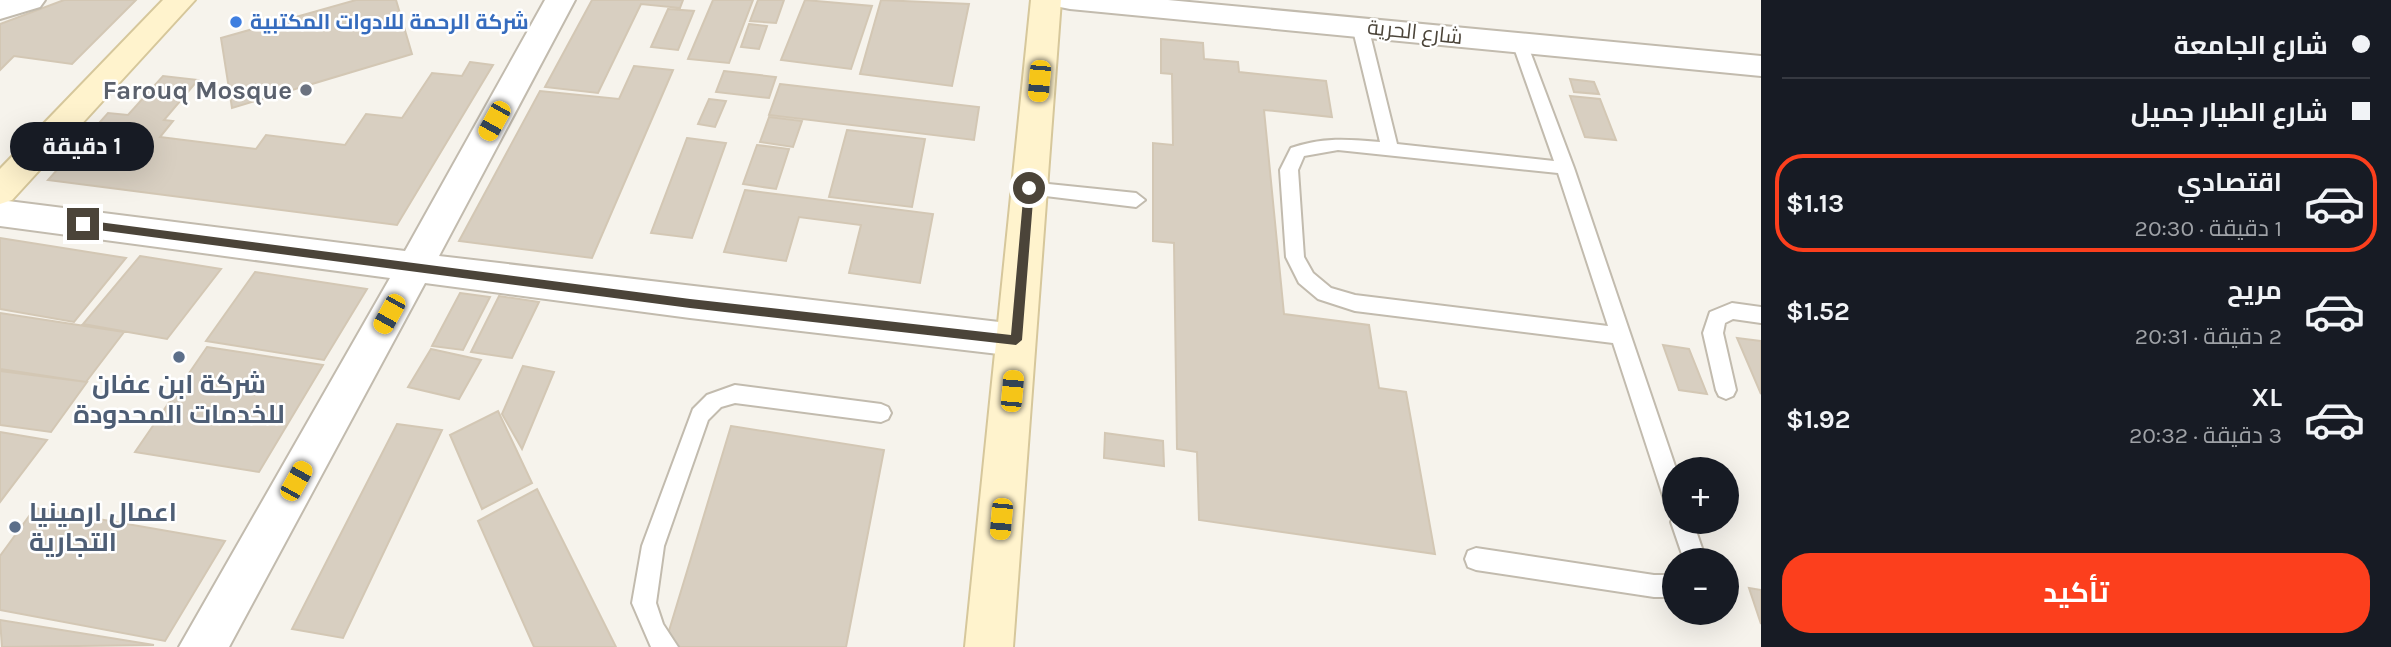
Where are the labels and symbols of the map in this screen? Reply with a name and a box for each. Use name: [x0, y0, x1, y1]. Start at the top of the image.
place label: شركة الرحمة للادوات المكتبية: [250, 10, 529, 35]
marker: شركة الرحمة للادوات المكتبية: [228, 14, 244, 30]
street label: شارع الحرية: [1366, 15, 1464, 51]
car: [1027, 59, 1052, 103]
place label: Farouq Mosque: [102, 75, 292, 106]
marker: Farouq Mosque: [298, 82, 314, 98]
car: [475, 98, 514, 144]
callout: 1 دقيقة: [11, 122, 155, 172]
route start: [1013, 172, 1045, 204]
route end: [67, 208, 99, 240]
car: [370, 291, 409, 337]
marker: شركة ابن عفان للخدمات المحدودة: [171, 349, 187, 365]
place label: شركة ابن عفان للخدمات المحدودة: [73, 369, 285, 430]
car: [1000, 369, 1025, 413]
car: [277, 458, 316, 504]
place label: اعمال ارمينيا التجارية: [29, 497, 177, 558]
car: [989, 497, 1014, 541]
marker: اعمال ارمينيا التجارية: [7, 519, 23, 535]

